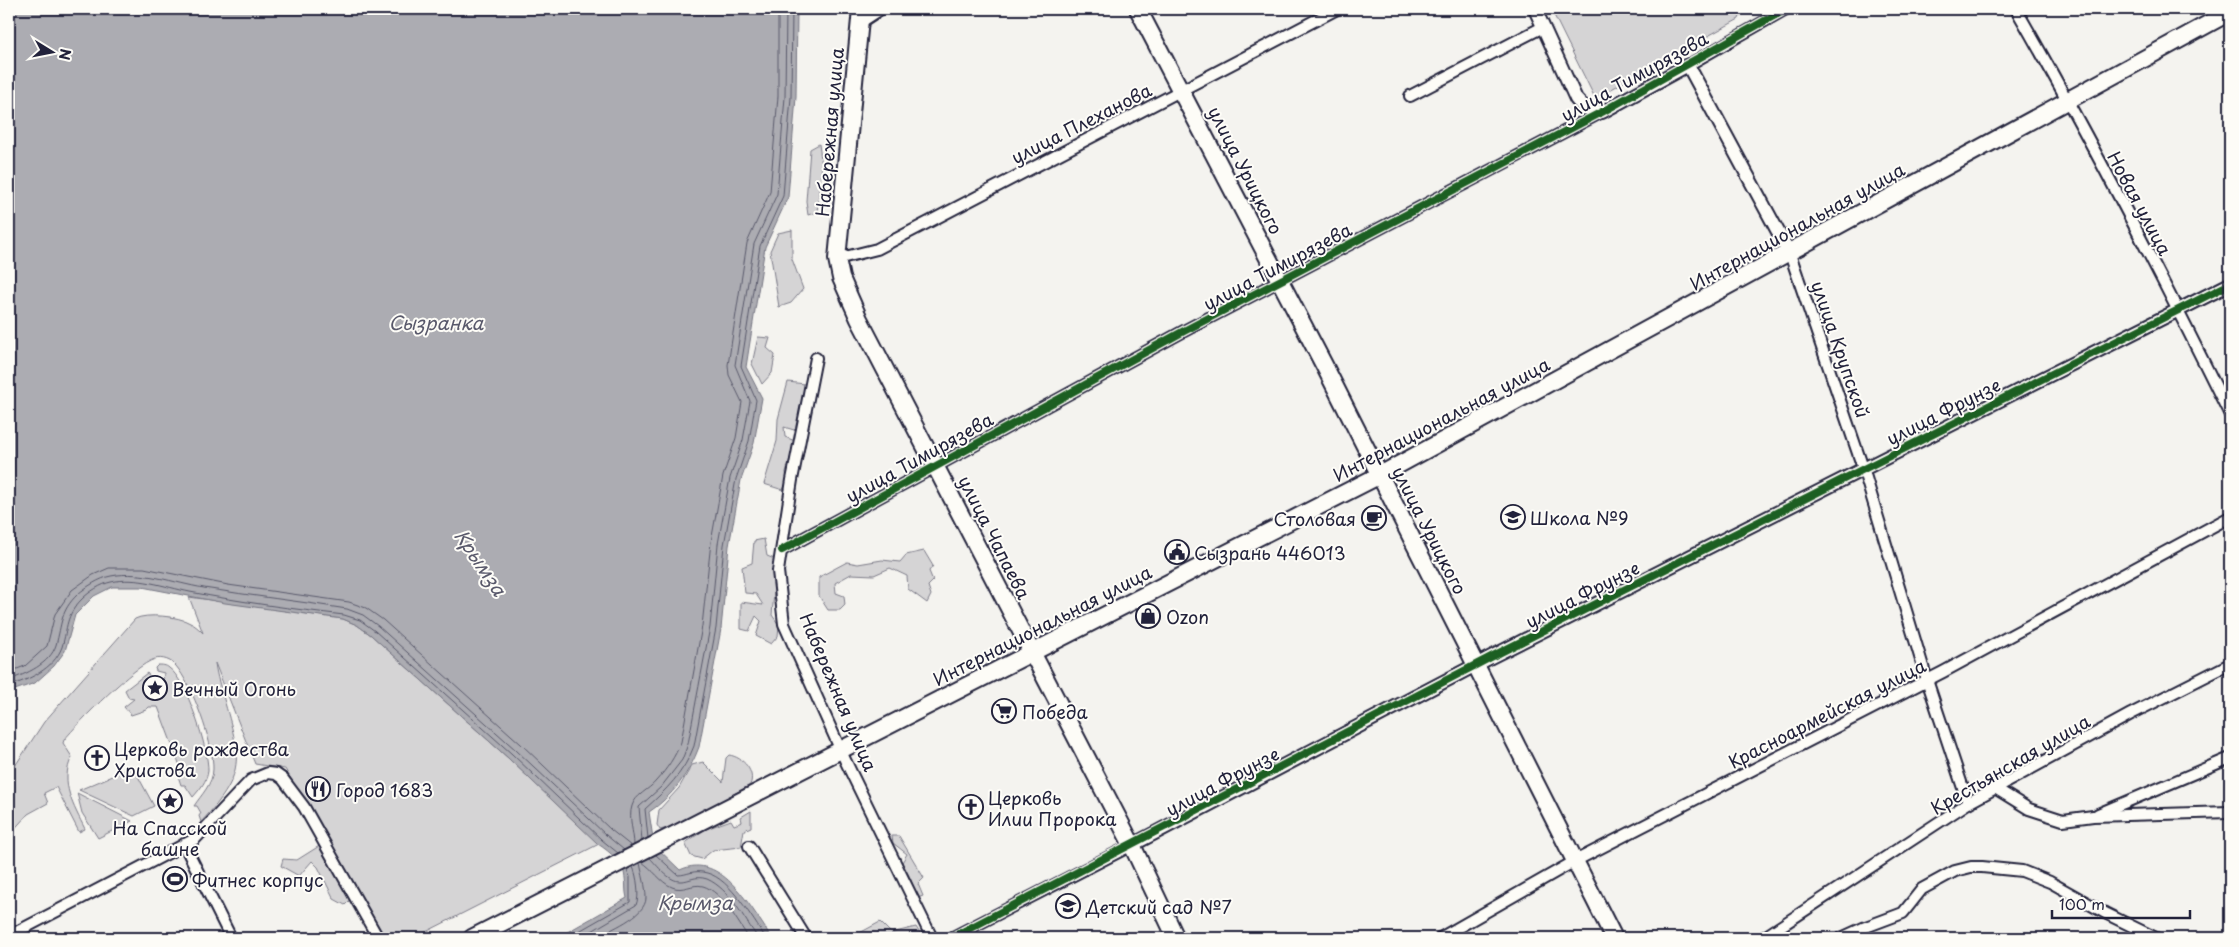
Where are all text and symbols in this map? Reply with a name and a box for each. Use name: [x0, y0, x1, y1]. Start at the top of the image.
street label: улица Тимирязева: [1555, 24, 1713, 128]
north arrow: [28, 28, 78, 78]
street label: Набережная улица: [808, 46, 850, 218]
text: N: [54, 47, 77, 62]
street label: улица Плеханова: [1006, 76, 1157, 170]
street label: улица Урицкого: [1202, 101, 1290, 239]
street label: Новая улица: [2101, 146, 2179, 261]
street label: Интернациональная улица: [1685, 155, 1910, 296]
street label: улица Тимирязева: [1198, 215, 1357, 317]
street label: улица Крупской: [1805, 277, 1877, 421]
water label: Сызранка: [389, 308, 485, 336]
street label: Интернациональная улица: [1328, 350, 1555, 488]
street label: улица Фрунзе: [1881, 371, 2005, 451]
street label: улица Тимирязева: [840, 405, 998, 509]
street label: улица Урицкого: [1386, 461, 1474, 599]
street label: улица Чапаева: [952, 470, 1038, 604]
school or university icon: Школа №9: [1500, 504, 1526, 530]
place label: Школа №9: [1530, 504, 1628, 531]
place label: Столовая: [1273, 505, 1356, 532]
cafe icon: Столовая: [1361, 505, 1387, 531]
water label: Крымза: [448, 523, 514, 602]
public building icon: Сызрань 446013: [1164, 539, 1190, 565]
place label: Сызрань 446013: [1194, 539, 1346, 566]
street label: улица Фрунзе: [1520, 554, 1644, 634]
street label: Интернациональная улица: [928, 558, 1157, 692]
shop icon: Ozon: [1135, 603, 1161, 629]
place label: Ozon: [1166, 603, 1209, 630]
street label: Набережная улица: [793, 609, 885, 776]
street label: Красноармейская улица: [1724, 651, 1931, 775]
place icon: Вечный Огонь: [142, 675, 168, 701]
place label: Вечный Огонь: [172, 675, 296, 702]
supermarket icon: Победа: [991, 698, 1017, 724]
place label: Победа: [1022, 698, 1089, 725]
street label: Крестьянская улица: [1925, 707, 2095, 821]
place label: Церковь рождества Христова: [114, 735, 290, 783]
street label: улица Фрунзе: [1161, 740, 1283, 822]
church icon: Церковь рождества Христова: [84, 745, 110, 771]
restaurant icon: Город 1683: [305, 776, 331, 802]
place label: Город 1683: [336, 776, 433, 803]
place label: Церковь Илии Пророка: [988, 784, 1117, 832]
place icon: На Спасской башне: [157, 788, 183, 814]
church icon: Церковь Илии Пророка: [958, 794, 984, 820]
place label: На Спасской башне: [113, 814, 227, 862]
sports icon: Фитнес корпус: [162, 866, 188, 892]
place label: Фитнес корпус: [192, 866, 323, 893]
scale bar: [2052, 887, 2189, 919]
water label: Крымза: [657, 888, 734, 916]
text: 100 m: [2059, 892, 2105, 915]
school or university icon: Детский сад №7: [1055, 893, 1081, 919]
place label: Детский сад №7: [1085, 893, 1232, 920]

